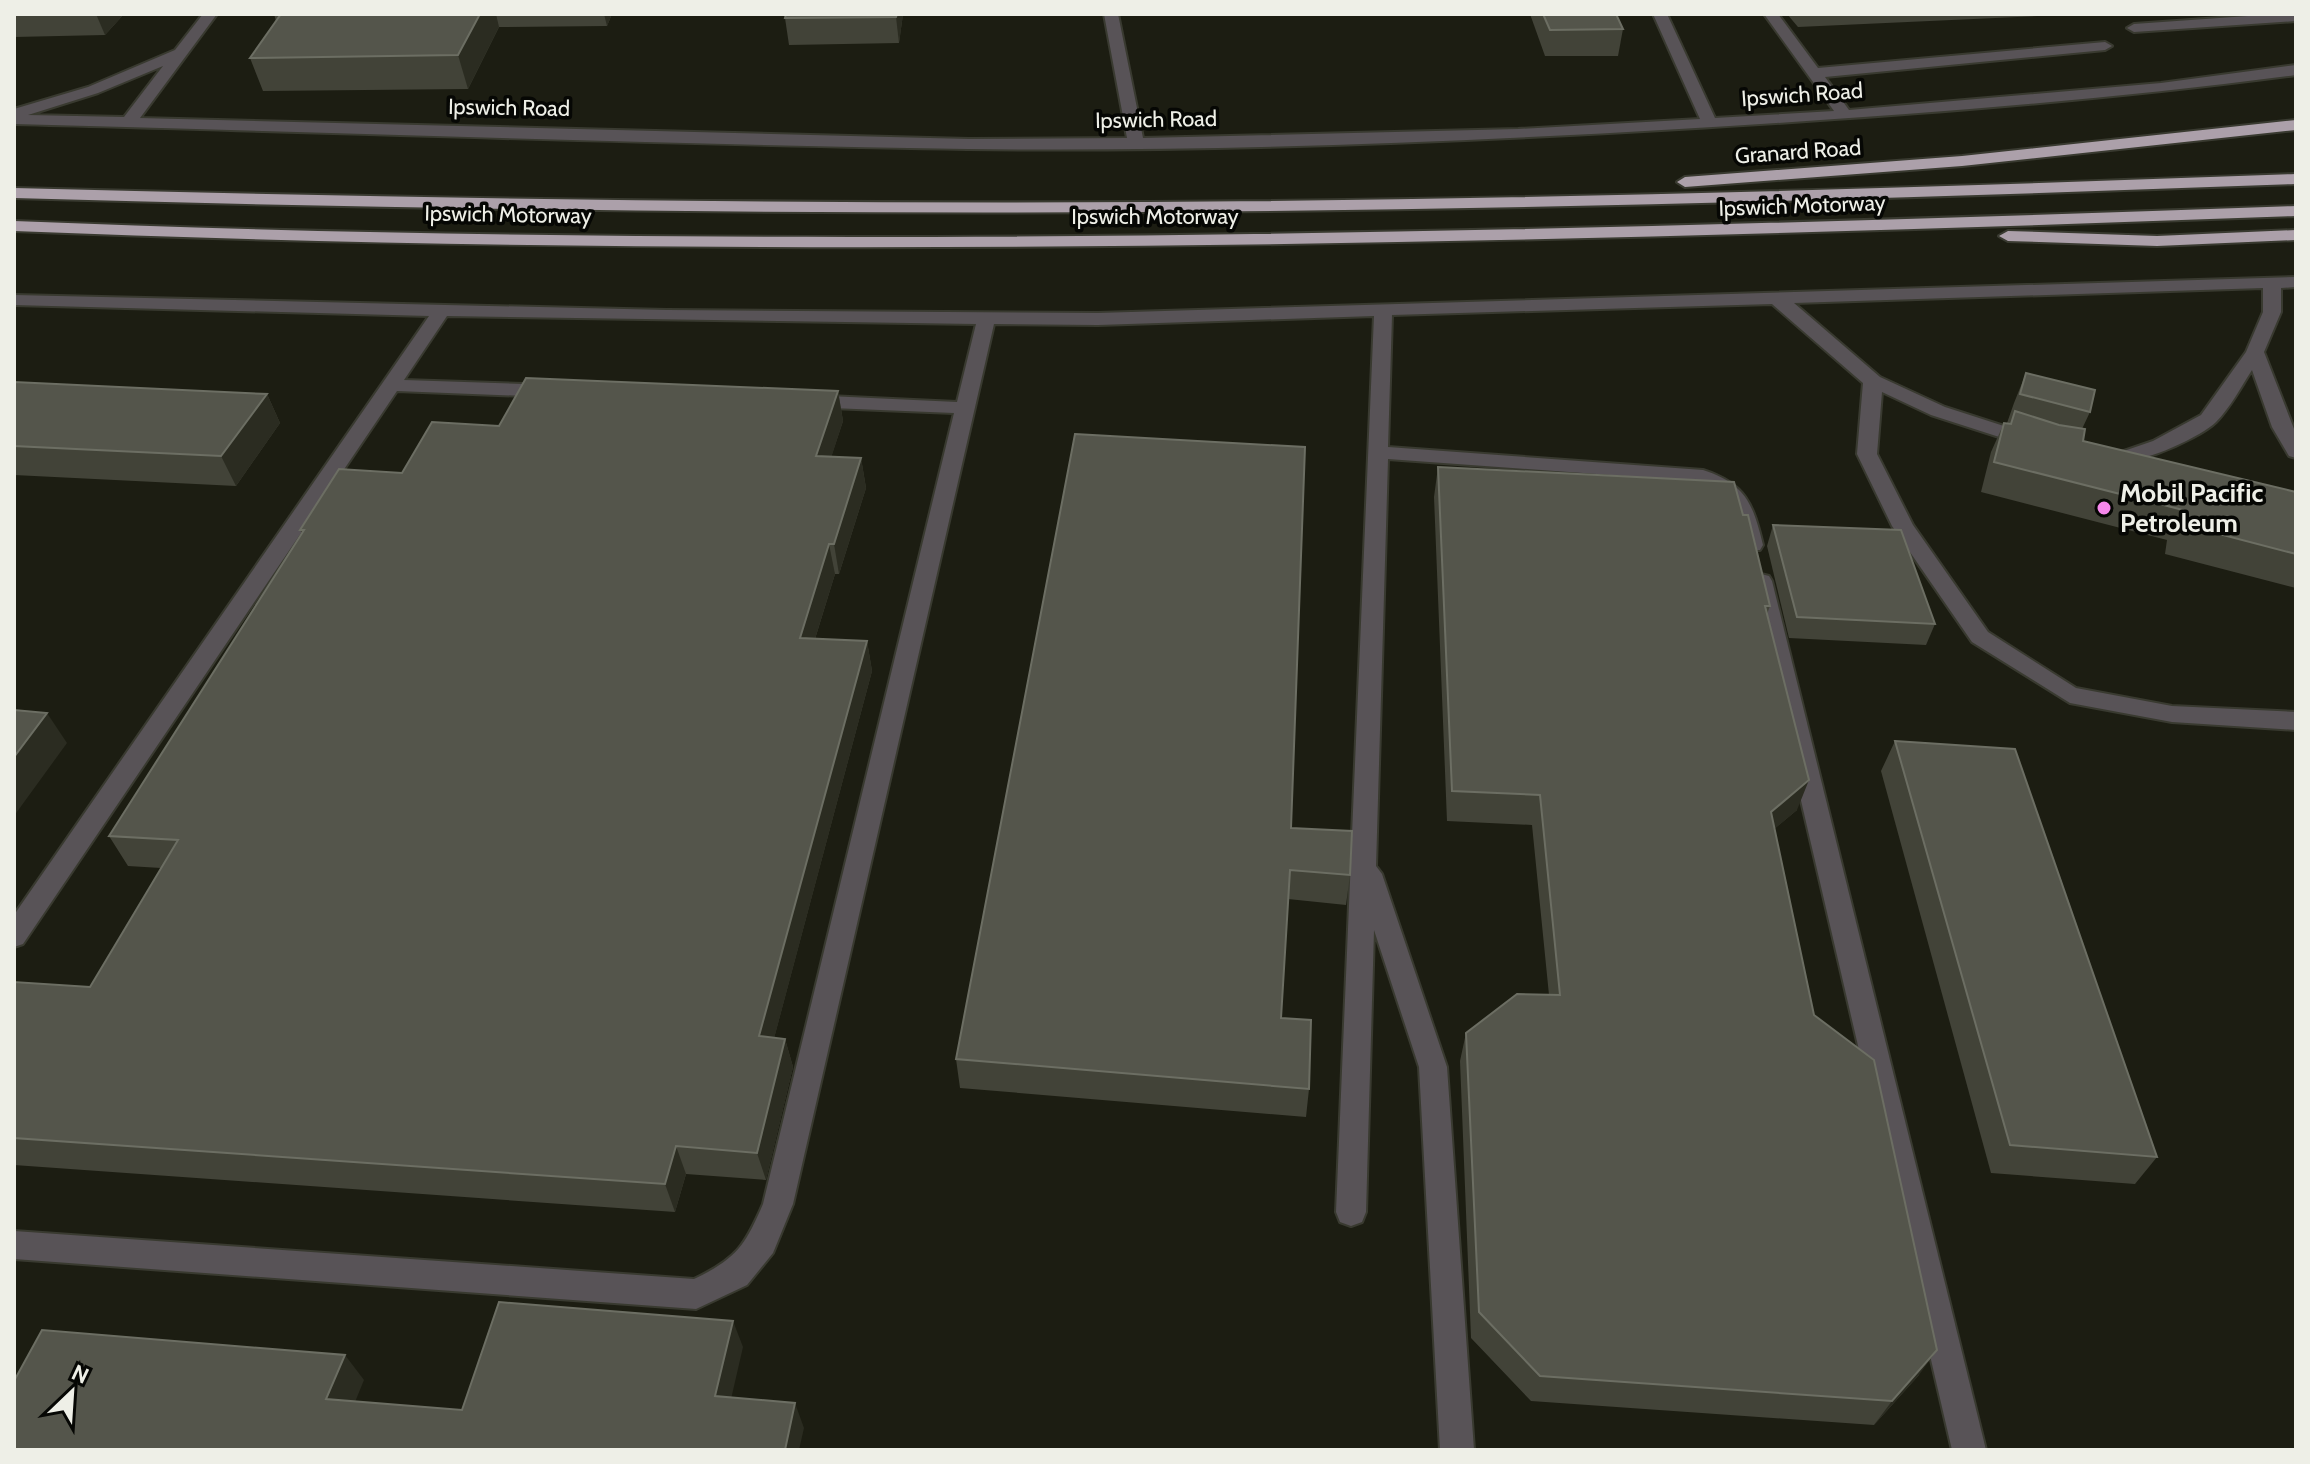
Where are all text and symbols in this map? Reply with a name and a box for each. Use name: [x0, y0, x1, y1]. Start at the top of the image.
street label: Ipswich Road: [1740, 77, 1864, 112]
street label: Ipswich Road: [448, 93, 570, 122]
street label: Ipswich Road: [1095, 105, 1217, 134]
street label: Granard Road: [1734, 134, 1862, 169]
street label: Ipswich Motorway: [1718, 189, 1886, 222]
street label: Ipswich Motorway: [424, 200, 592, 229]
street label: Ipswich Motorway: [1071, 203, 1239, 230]
place label: Mobil Pacific Petroleum: [2120, 477, 2263, 539]
marker: Mobil Pacific Petroleum: [2095, 499, 2113, 517]
north arrow: [32, 1352, 112, 1432]
text: N: [67, 1359, 93, 1390]

